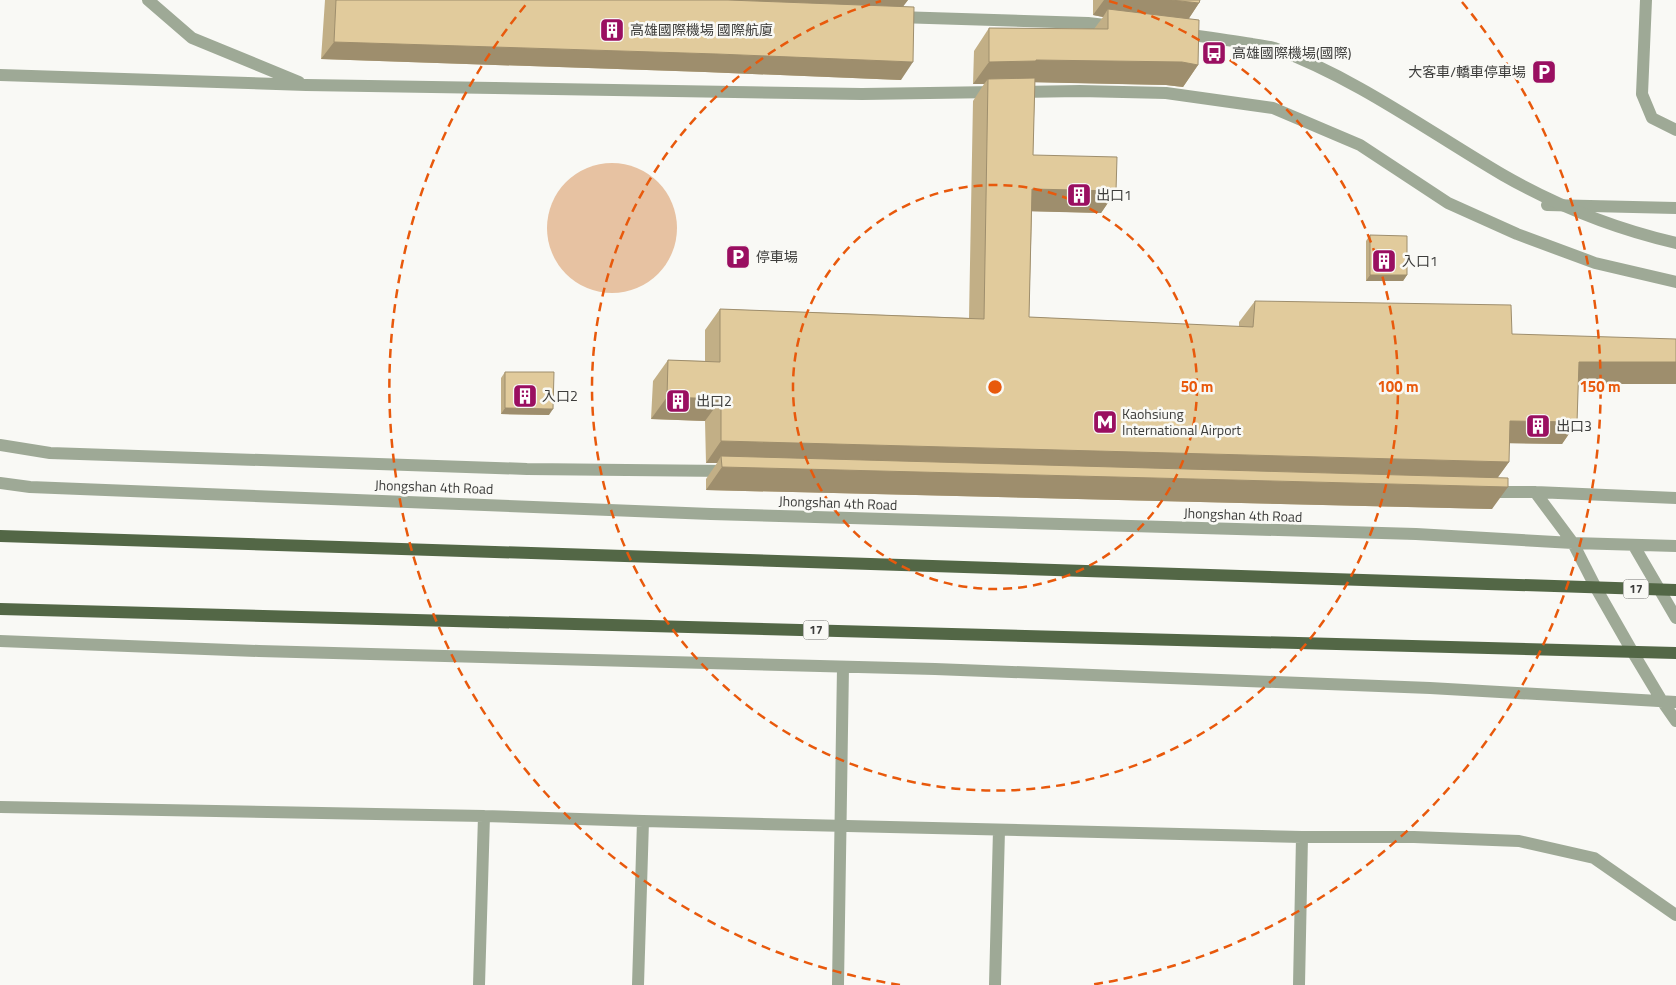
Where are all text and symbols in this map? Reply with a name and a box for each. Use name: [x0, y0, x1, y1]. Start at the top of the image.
building icon: 高雄國際機場 國際航廈: [599, 17, 625, 43]
place label: 高雄國際機場 國際航廈: [630, 19, 773, 40]
bus stop icon: 高雄國際機場(國際): [1201, 40, 1227, 66]
place label: 高雄國際機場(國際): [1232, 42, 1351, 63]
parking icon: 大客車/轎車停車場: [1531, 59, 1557, 85]
place label: 大客車/轎車停車場: [1408, 61, 1526, 82]
building icon: 出口1: [1066, 182, 1092, 208]
place label: 出口1: [1096, 184, 1132, 205]
parking icon: 停車場: [725, 244, 751, 270]
place label: 停車場: [756, 246, 798, 267]
building icon: 入口1: [1371, 248, 1397, 274]
place label: 入口1: [1402, 250, 1438, 271]
text: 50 m: [1181, 375, 1213, 398]
text: 100 m: [1377, 375, 1419, 398]
text: 150 m: [1579, 375, 1621, 398]
centre of rings: [986, 378, 1004, 396]
building icon: 入口2: [512, 383, 538, 409]
place label: 入口2: [542, 385, 578, 406]
building icon: 出口2: [665, 388, 691, 414]
place label: 出口2: [696, 390, 732, 411]
place label: Kaohsiung International Airport: [1122, 403, 1241, 440]
metro station icon: Kaohsiung International Airport: [1092, 409, 1118, 435]
building icon: 出口3: [1525, 413, 1551, 439]
place label: 出口3: [1556, 415, 1592, 436]
street label: Jhongshan 4th Road: [374, 474, 494, 499]
street label: Jhongshan 4th Road: [778, 490, 898, 515]
street label: Jhongshan 4th Road: [1183, 502, 1303, 527]
road number: 17: [1624, 580, 1648, 598]
road number: 17: [804, 620, 828, 640]

